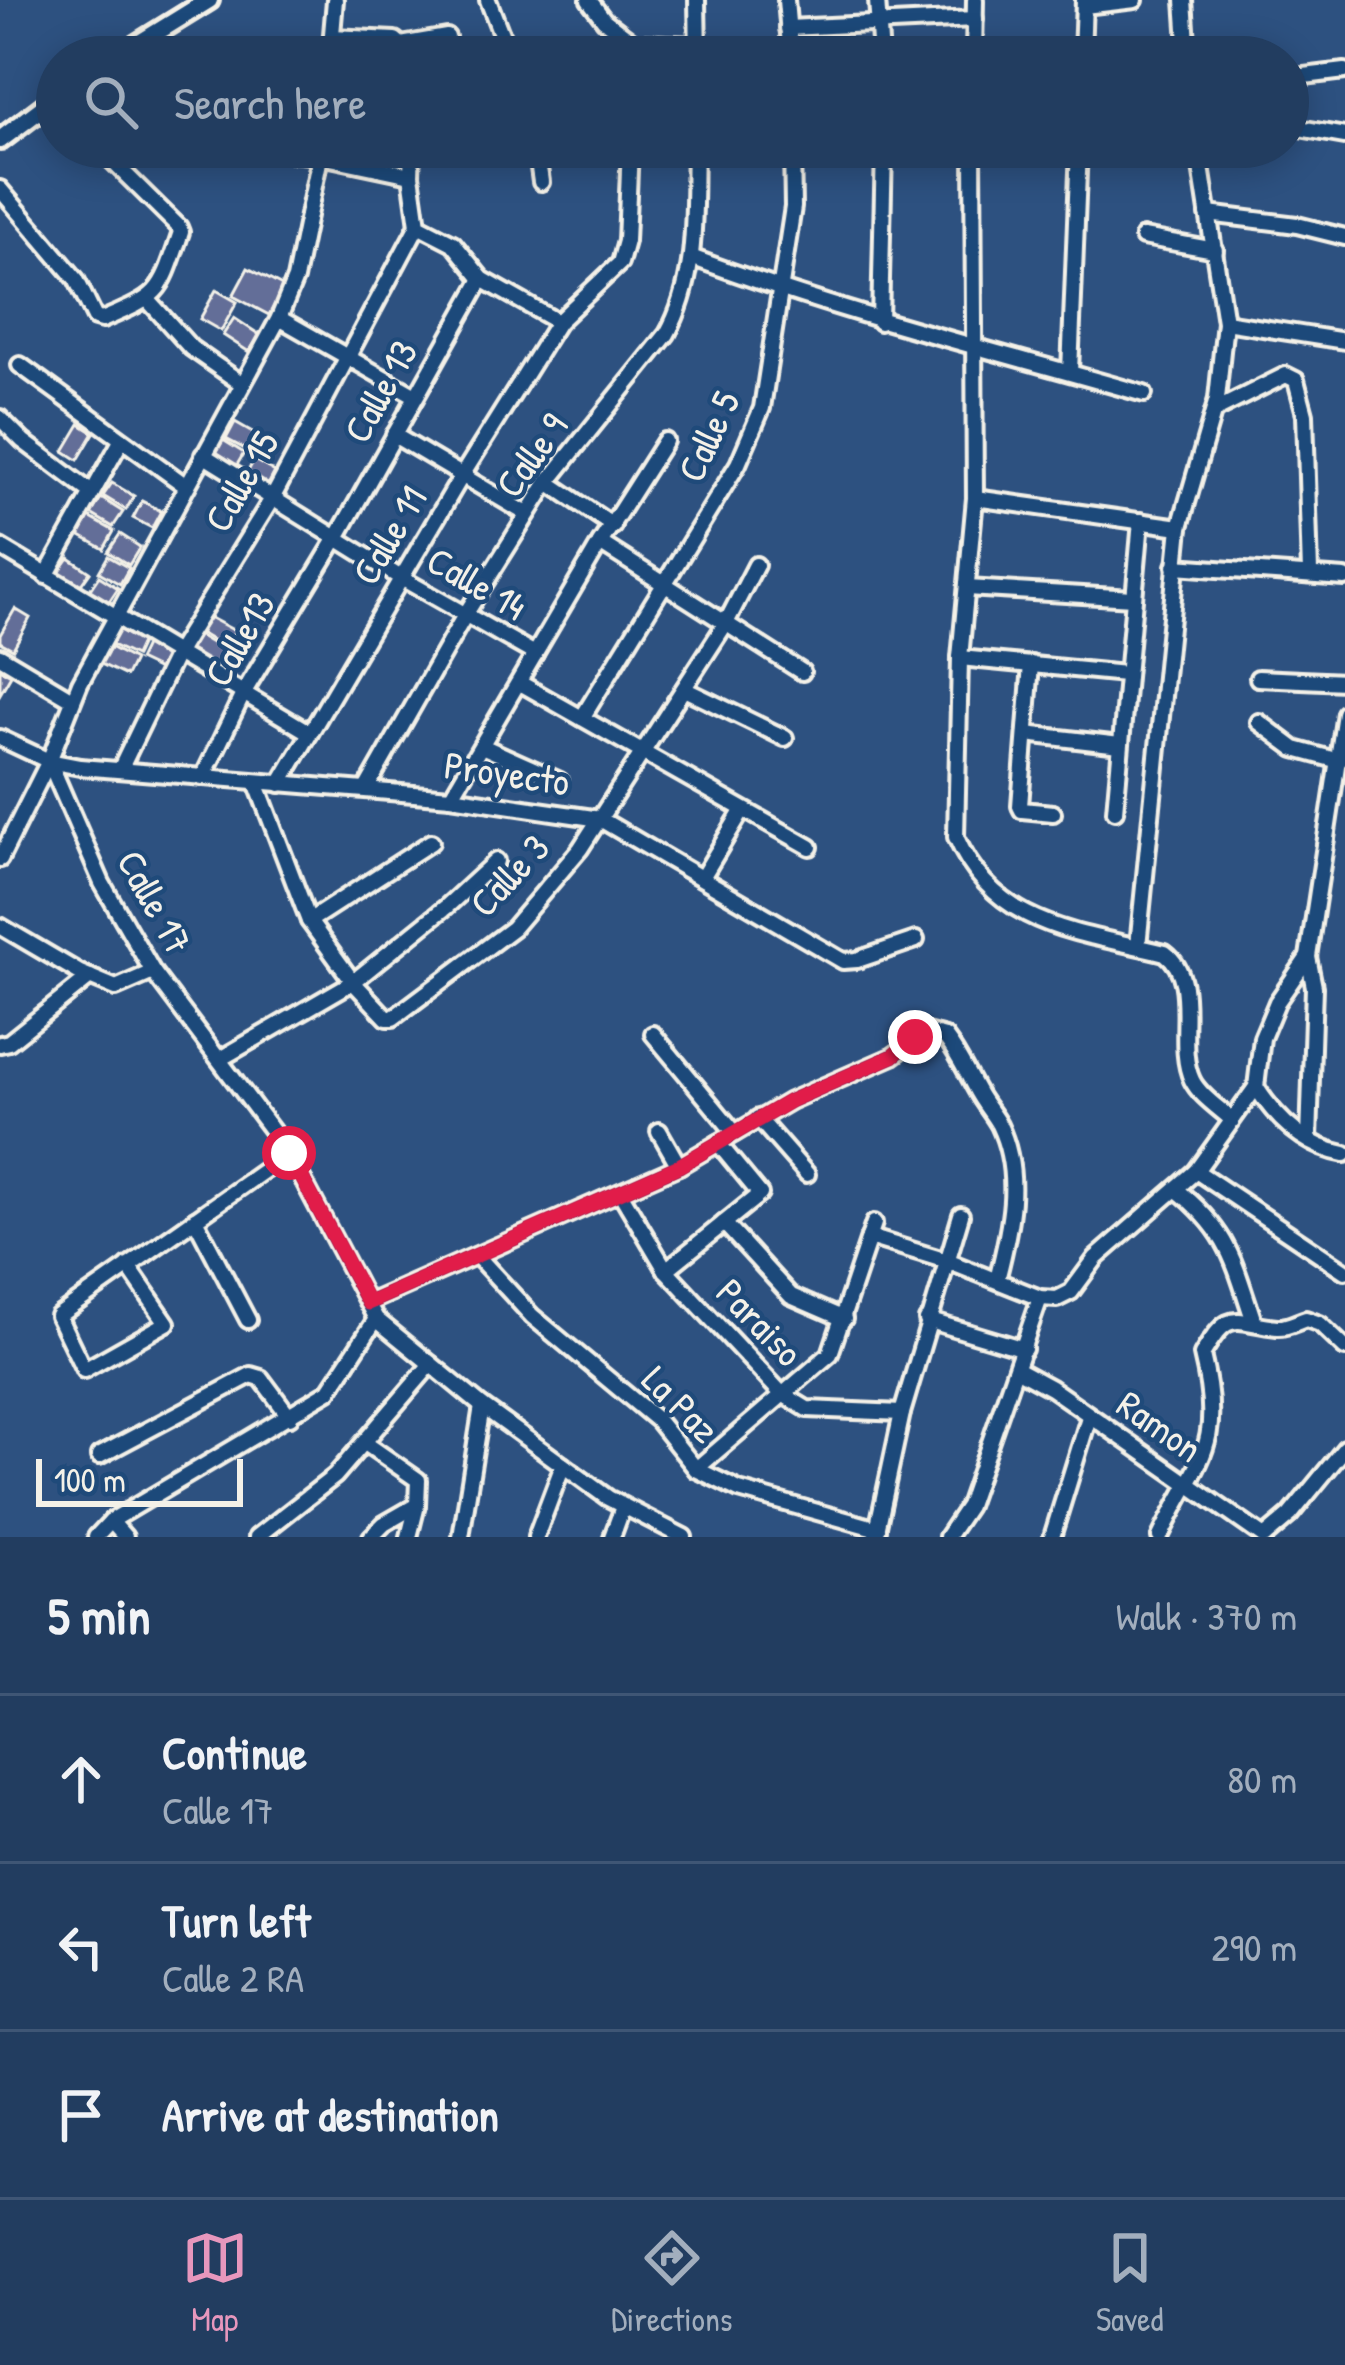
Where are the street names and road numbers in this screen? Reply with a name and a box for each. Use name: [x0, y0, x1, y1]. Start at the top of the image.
street label: Calle 13: [330, 330, 429, 452]
street label: Calle 5: [664, 382, 752, 490]
street label: Calle 9: [482, 402, 579, 508]
street label: Calle 15: [190, 420, 291, 541]
street label: Calle 11: [338, 476, 439, 594]
street label: Calle 14: [418, 533, 537, 632]
street label: Calle13: [190, 582, 287, 696]
street label: Proyecto: [441, 738, 573, 807]
street label: Calle 3: [457, 822, 561, 928]
street label: Calle 17: [105, 840, 206, 963]
street label: Paraiso: [705, 1266, 815, 1377]
street label: La Paz: [631, 1353, 732, 1454]
street label: Ramon: [1107, 1377, 1214, 1474]

